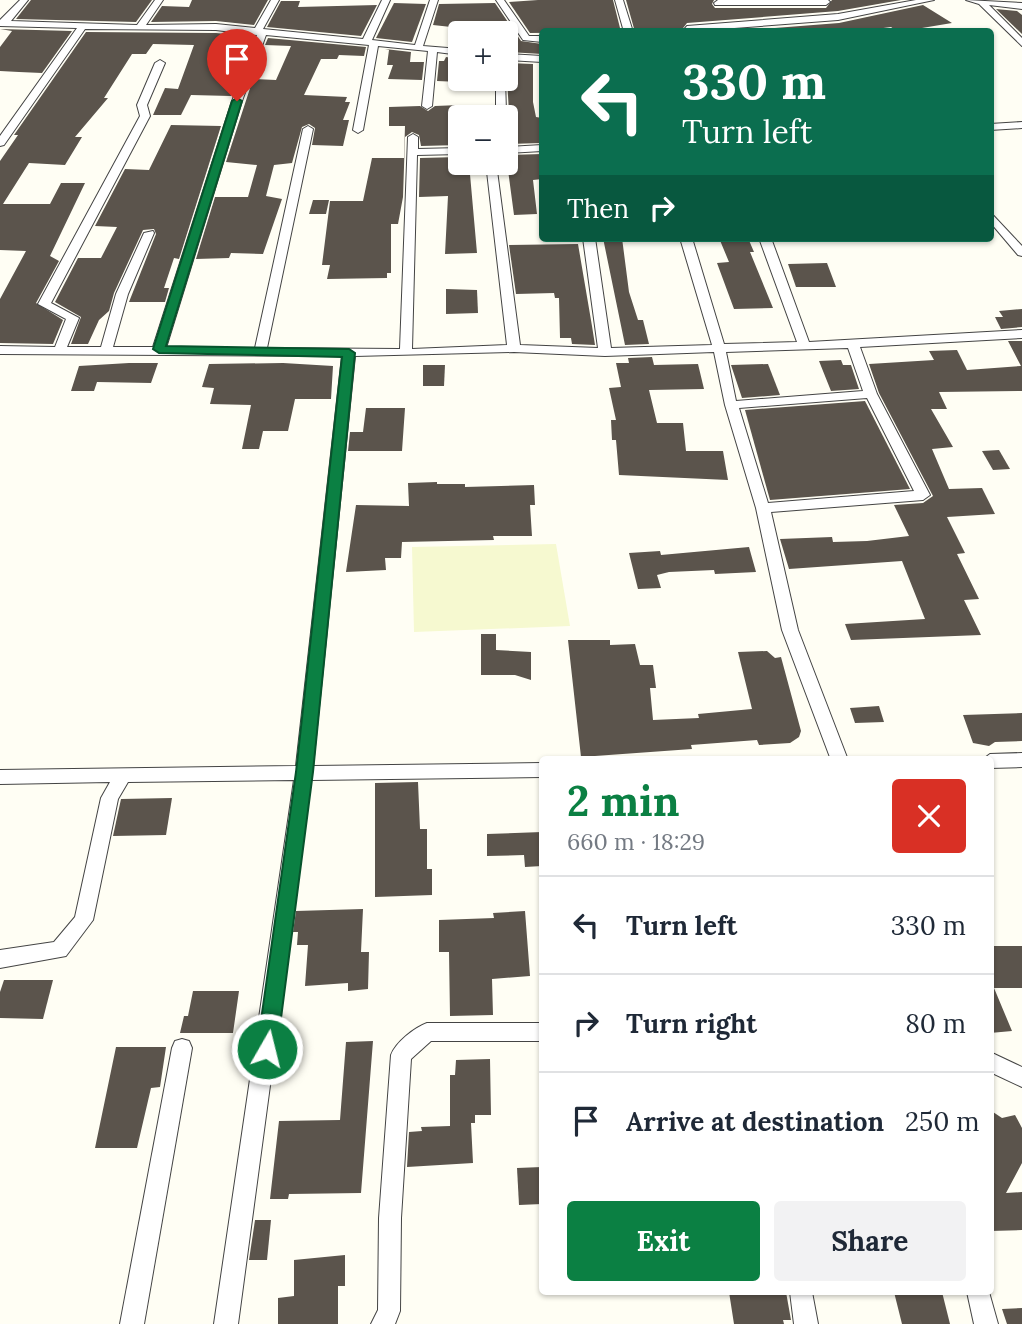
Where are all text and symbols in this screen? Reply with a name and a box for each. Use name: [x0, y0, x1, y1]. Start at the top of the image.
map controls: [448, 21, 518, 175]
button: +: [448, 21, 518, 91]
pin: [207, 29, 267, 101]
icon: arrive: [218, 40, 256, 78]
text: 330 m: [682, 50, 826, 112]
icon: left: [567, 56, 658, 147]
button: −: [448, 105, 518, 175]
text: Turn left: [682, 111, 812, 152]
icon: right: [643, 189, 681, 227]
text: Then: [567, 192, 629, 225]
text: 2 min: [567, 774, 680, 828]
button: close: [892, 779, 966, 853]
text: 660 m · 18:29: [567, 827, 705, 856]
icon: left: [567, 906, 605, 944]
text: Turn left: [626, 909, 737, 942]
text: 330 m: [891, 909, 966, 942]
icon: right: [567, 1004, 605, 1042]
text: Turn right: [626, 1007, 757, 1040]
text: 80 m: [905, 1007, 966, 1040]
position arrow: [230, 1012, 304, 1086]
icon: arrive: [567, 1102, 605, 1140]
text: Arrive at destination: [626, 1105, 884, 1138]
text: 250 m: [905, 1105, 979, 1138]
button: Exit: [567, 1201, 760, 1281]
button: Share: [774, 1201, 966, 1281]

